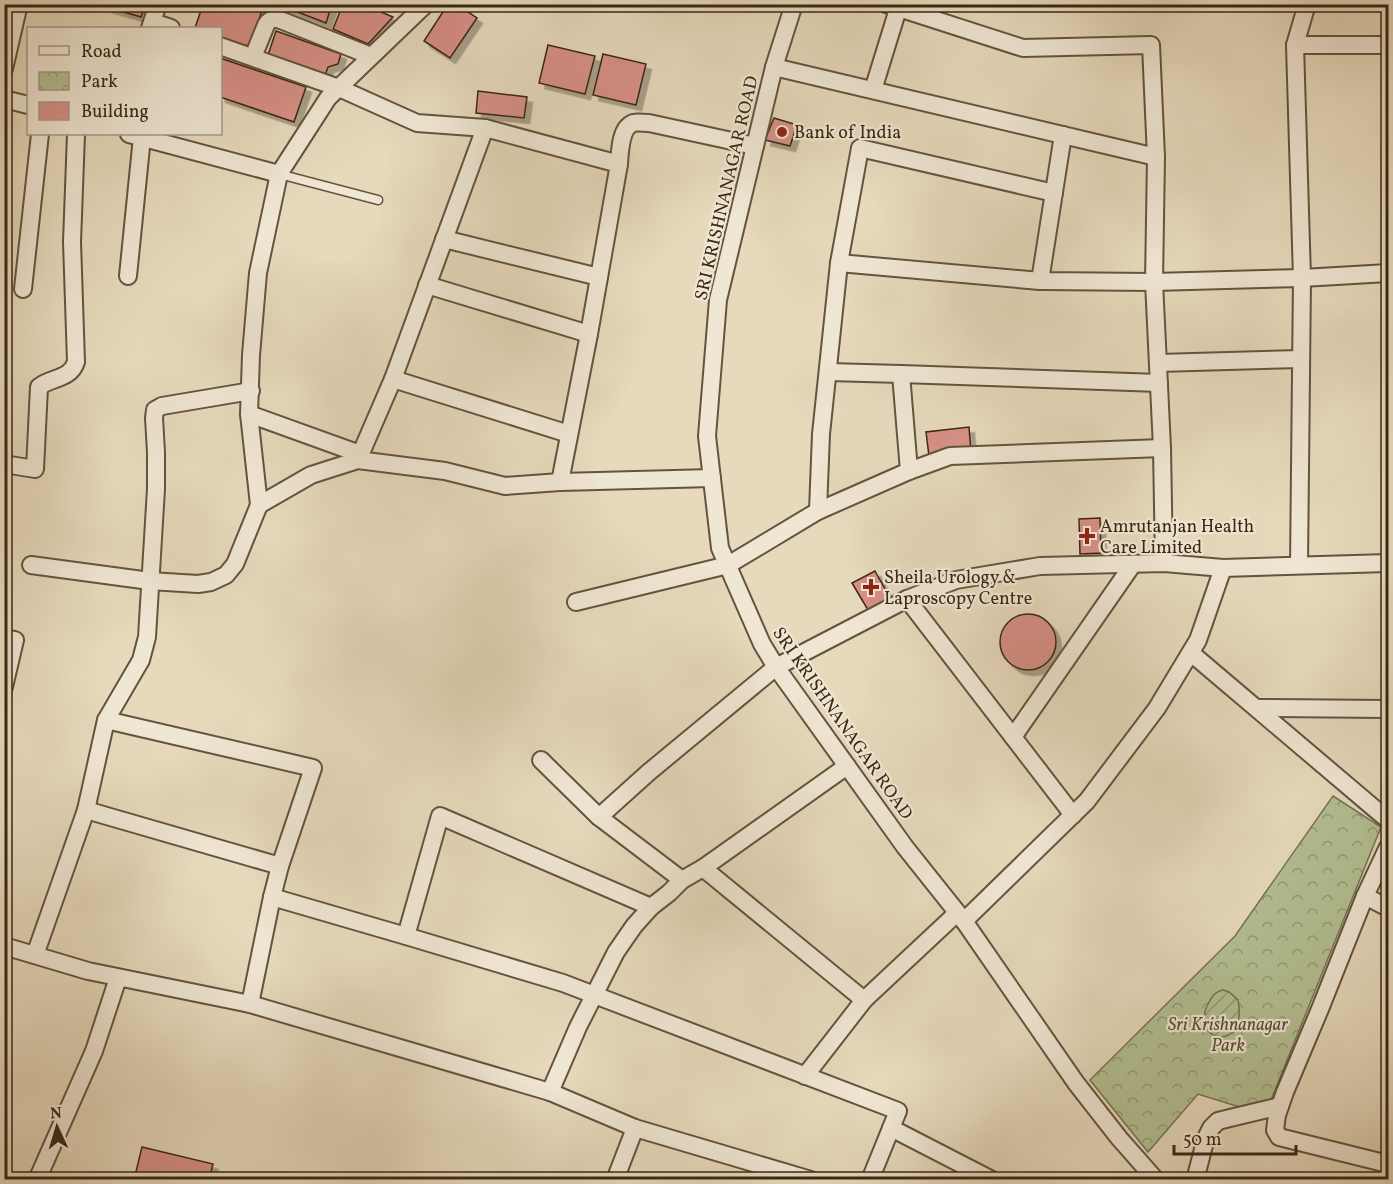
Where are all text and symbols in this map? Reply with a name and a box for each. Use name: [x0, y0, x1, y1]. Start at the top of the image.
legend: [27, 27, 222, 135]
text: Road: [81, 40, 122, 65]
text: Park: [81, 70, 118, 95]
street label: SRI KRISHNANAGAR ROAD: [689, 74, 765, 303]
text: Building: [81, 100, 149, 125]
place label: Bank of India: [794, 121, 901, 146]
marker: Bank of India: [775, 125, 789, 139]
place label: Amrutanjan Health Care Limited: [1100, 515, 1254, 561]
marker: Amrutanjan Health Care Limited: [1078, 527, 1096, 545]
place label: Sheila Urology & Laproscopy Centre: [884, 566, 1032, 612]
marker: Sheila Urology & Laproscopy Centre: [862, 578, 880, 596]
street label: SRI KRISHNANAGAR ROAD: [766, 623, 918, 825]
park label: Sri Krishnanagar Park: [1168, 1013, 1288, 1059]
north arrow: [27, 1097, 87, 1157]
text: N: [50, 1103, 63, 1125]
scale bar: [1174, 1118, 1296, 1156]
text: 50 m: [1183, 1128, 1222, 1153]

